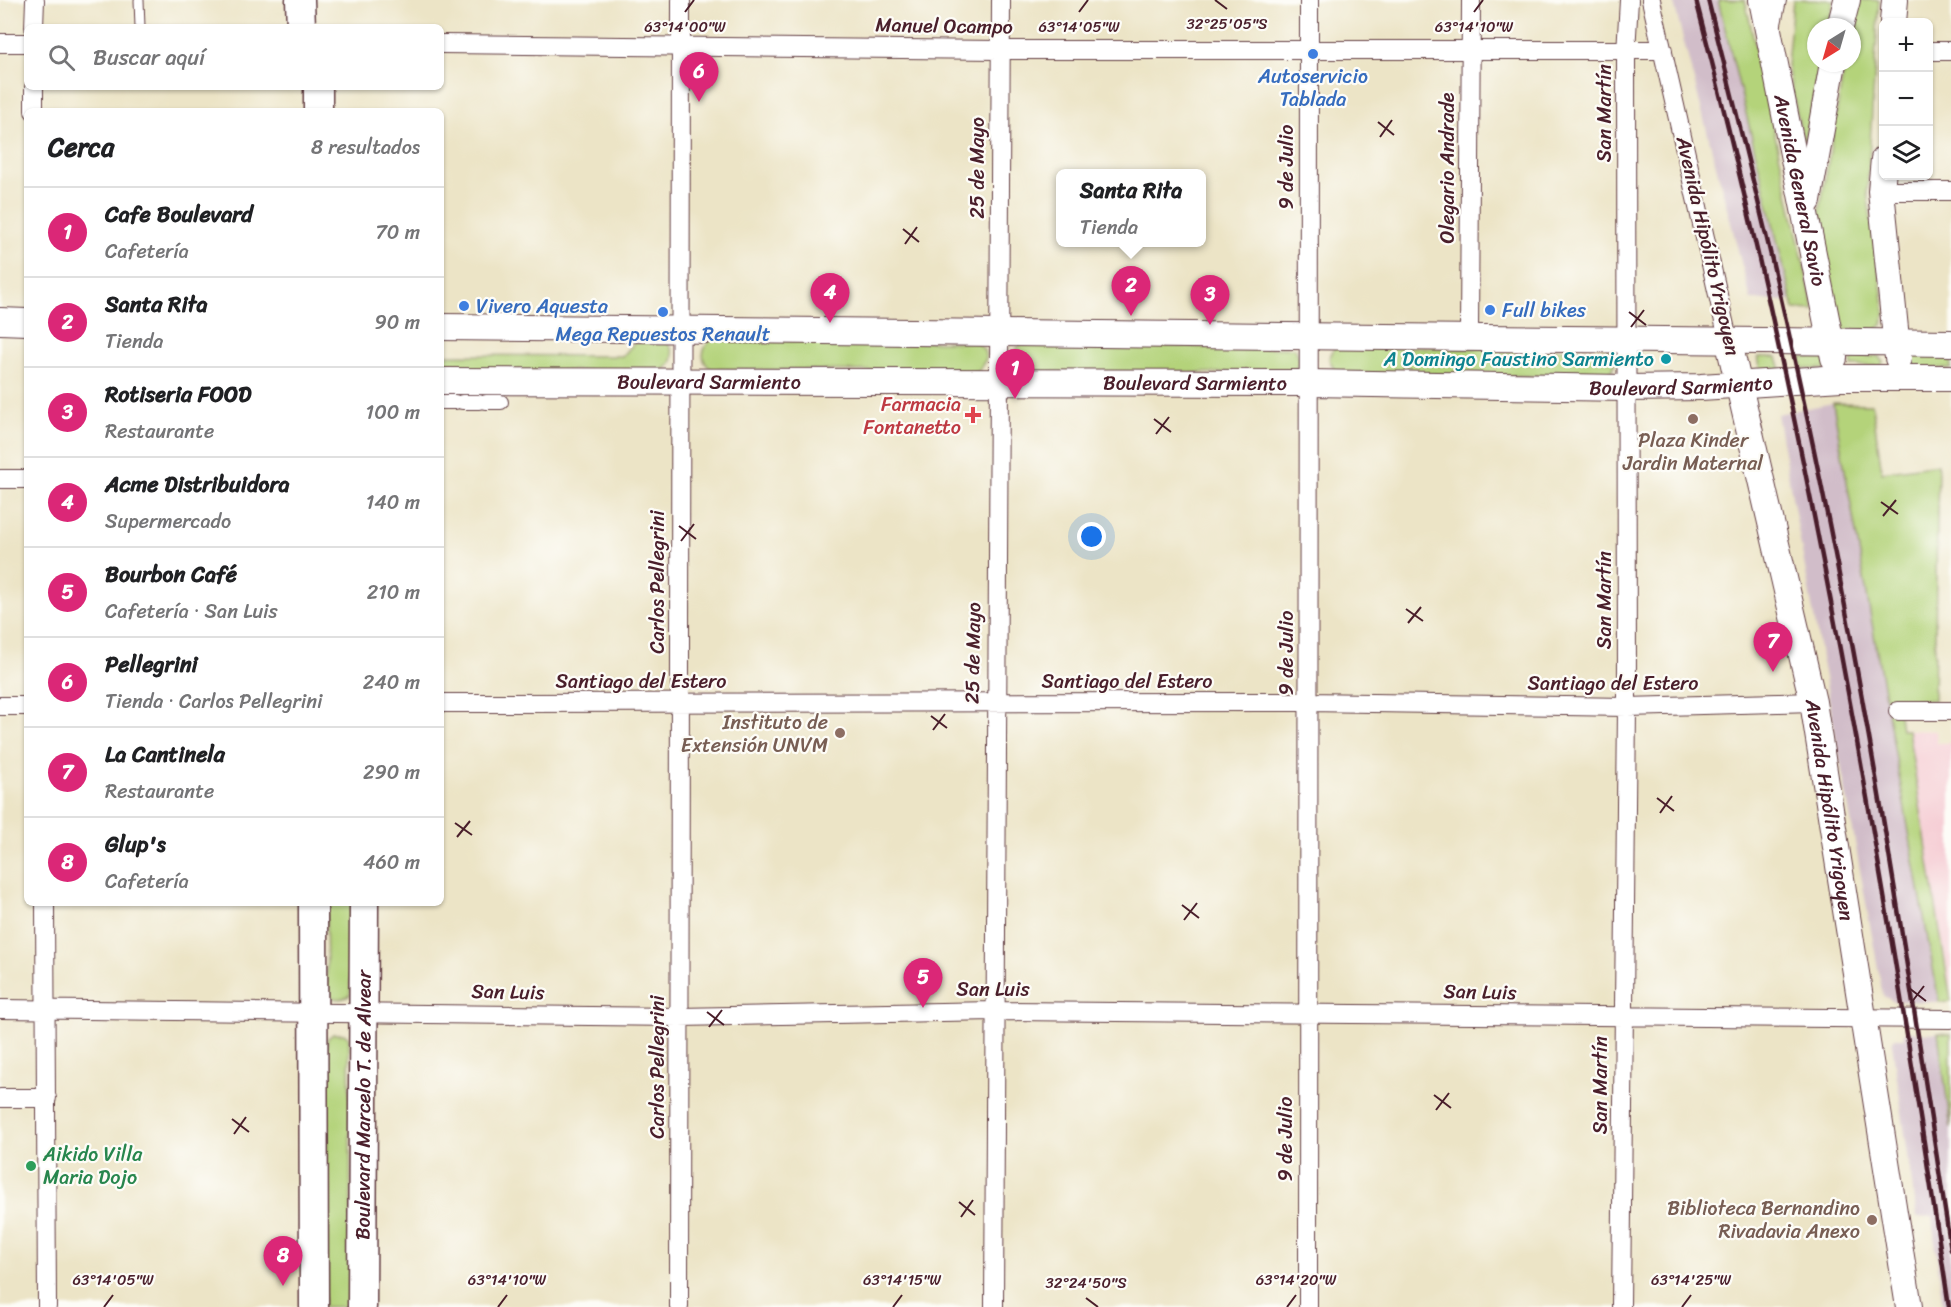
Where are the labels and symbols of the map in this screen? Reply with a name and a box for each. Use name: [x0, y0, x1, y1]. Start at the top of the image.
street label: Manuel Ocampo: [875, 7, 1013, 45]
text: 32°25'05"S: [1186, 11, 1268, 37]
text: 63°14'00"W: [644, 14, 726, 40]
text: 63°14'05"W: [1038, 14, 1120, 40]
text: 63°14'10"W: [1435, 14, 1514, 40]
north arrow: [1807, 18, 1861, 72]
marker: Autoservicio Tablada: [1306, 47, 1320, 61]
pin: 6: [680, 52, 718, 102]
place label: Autoservicio Tablada: [1257, 59, 1368, 117]
street label: San Martín: [1587, 64, 1622, 162]
street label: Avenida General Savio: [1764, 90, 1837, 289]
street label: Olegario Andrade: [1430, 92, 1465, 244]
street label: 25 de Mayo: [960, 117, 995, 219]
street label: 9 de Julio: [1269, 125, 1304, 209]
street label: Avenida Hipólito Yrigoyen: [1666, 132, 1750, 359]
pin: 2: [1112, 266, 1150, 316]
pin: 4: [810, 274, 850, 323]
pin: 3: [1190, 276, 1230, 325]
place label: Vivero Aquesta: [476, 289, 608, 324]
place label: Full bikes: [1502, 293, 1587, 328]
marker: Vivero Aquesta: [457, 299, 471, 313]
marker: Full bikes: [1483, 303, 1497, 317]
marker: Mega Repuestos Renault: [656, 305, 670, 319]
place label: Mega Repuestos Renault: [556, 317, 771, 352]
place label: A Domingo Faustino Sarmiento: [1383, 342, 1654, 377]
pin: 1: [996, 350, 1034, 399]
marker: A Domingo Faustino Sarmiento: [1659, 352, 1673, 366]
street label: Boulevard Sarmiento: [617, 364, 801, 399]
street label: Boulevard Sarmiento: [1103, 365, 1287, 400]
street label: Boulevard Sarmiento: [1589, 365, 1774, 406]
place label: Farmacia Fontanetto: [863, 387, 961, 445]
marker: Farmacia Fontanetto: [966, 408, 980, 422]
marker: Plaza Kinder Jardin Maternal: [1686, 412, 1700, 426]
place label: Plaza Kinder Jardin Maternal: [1622, 423, 1764, 481]
street label: Carlos Pellegrini: [640, 510, 675, 654]
your location: [1077, 522, 1106, 551]
street label: San Martín: [1587, 551, 1622, 649]
street label: 25 de Mayo: [955, 602, 991, 704]
street label: 9 de Julio: [1269, 611, 1304, 695]
pin: 7: [1754, 622, 1792, 672]
street label: Santiago del Estero: [556, 664, 726, 699]
street label: Santiago del Estero: [1042, 664, 1212, 699]
street label: Santiago del Estero: [1528, 666, 1698, 701]
street label: Avenida Hipólito Yrigoyen: [1795, 695, 1865, 924]
place label: Instituto de Extensión UNVM: [681, 705, 828, 763]
marker: Instituto de Extensión UNVM: [833, 726, 847, 740]
pin: 5: [904, 958, 942, 1008]
street label: Boulevard Marcelo T. de Alvear: [345, 968, 381, 1240]
street label: San Luis: [956, 972, 1030, 1007]
street label: San Luis: [471, 974, 546, 1010]
street label: San Luis: [1443, 974, 1518, 1010]
street label: Carlos Pellegrini: [640, 995, 675, 1139]
street label: San Martín: [1583, 1036, 1618, 1134]
street label: 9 de Julio: [1268, 1097, 1303, 1181]
place label: Aikido Villa Maria Dojo: [42, 1137, 143, 1195]
marker: Aikido Villa Maria Dojo: [24, 1159, 38, 1173]
place label: Biblioteca Bernandino Rivadavia Anexo: [1667, 1191, 1860, 1249]
marker: Biblioteca Bernandino Rivadavia Anexo: [1865, 1213, 1879, 1227]
pin: 8: [264, 1236, 302, 1286]
text: 63°14'05"W: [72, 1267, 154, 1293]
text: 63°14'10"W: [468, 1267, 547, 1293]
text: 63°14'15"W: [863, 1267, 941, 1293]
text: 63°14'20"W: [1256, 1267, 1337, 1293]
text: 63°14'25"W: [1651, 1267, 1732, 1293]
text: 32°24'50"S: [1045, 1270, 1127, 1296]

